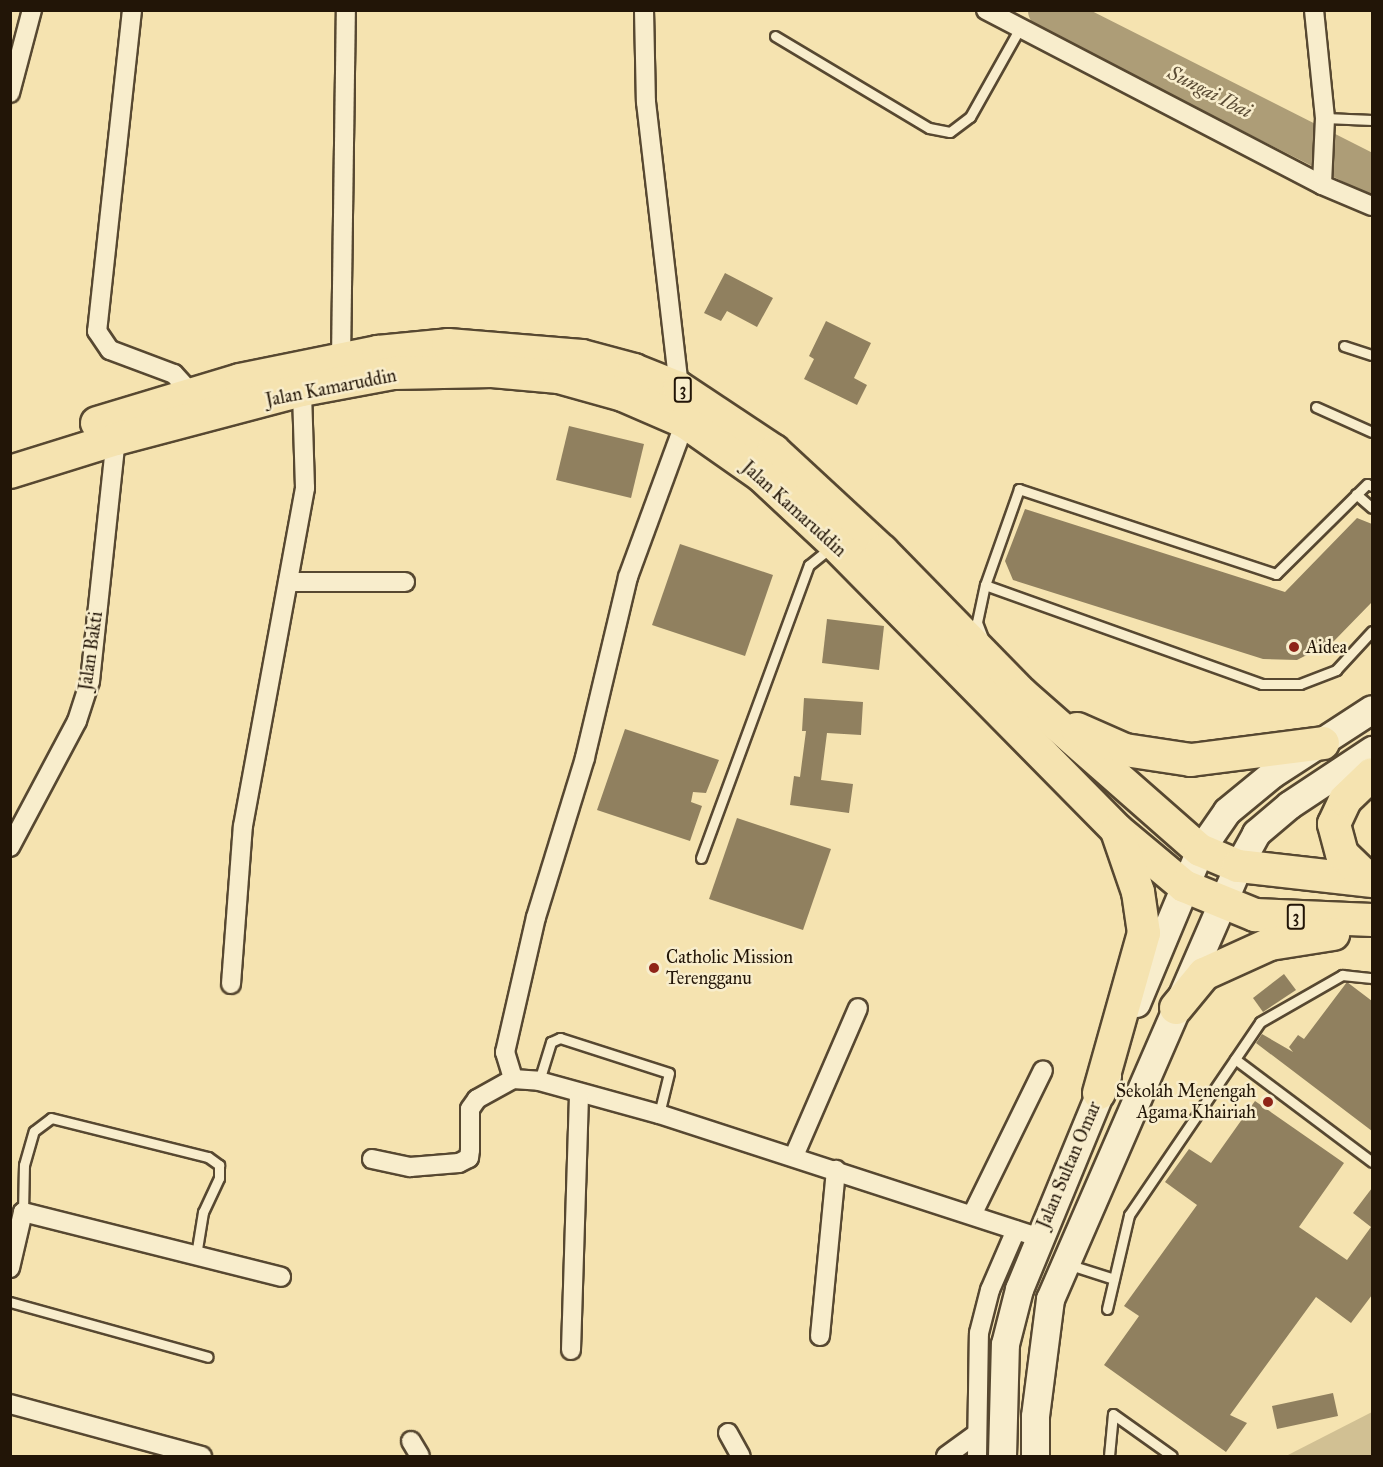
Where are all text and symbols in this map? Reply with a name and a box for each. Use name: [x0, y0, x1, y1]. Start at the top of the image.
water label: Sungai Ibai: [1164, 61, 1256, 123]
street label: Jalan Kamaruddin: [264, 365, 398, 411]
road number: 3: [672, 377, 694, 403]
street label: Jalan Kamaruddin: [737, 457, 851, 561]
street label: Jalan Bakti: [75, 610, 107, 692]
place label: Aidea: [1306, 636, 1347, 658]
marker: Aidea: [1287, 640, 1301, 654]
road number: 3: [1286, 904, 1306, 930]
place label: Catholic Mission Terengganu: [666, 947, 793, 990]
marker: Catholic Mission Terengganu: [647, 961, 661, 975]
place label: Sekolah Menengah Agama Khairiah: [1116, 1081, 1256, 1124]
marker: Sekolah Menengah Agama Khairiah: [1261, 1095, 1275, 1109]
street label: Jalan Sultan Omar: [1032, 1098, 1106, 1232]

